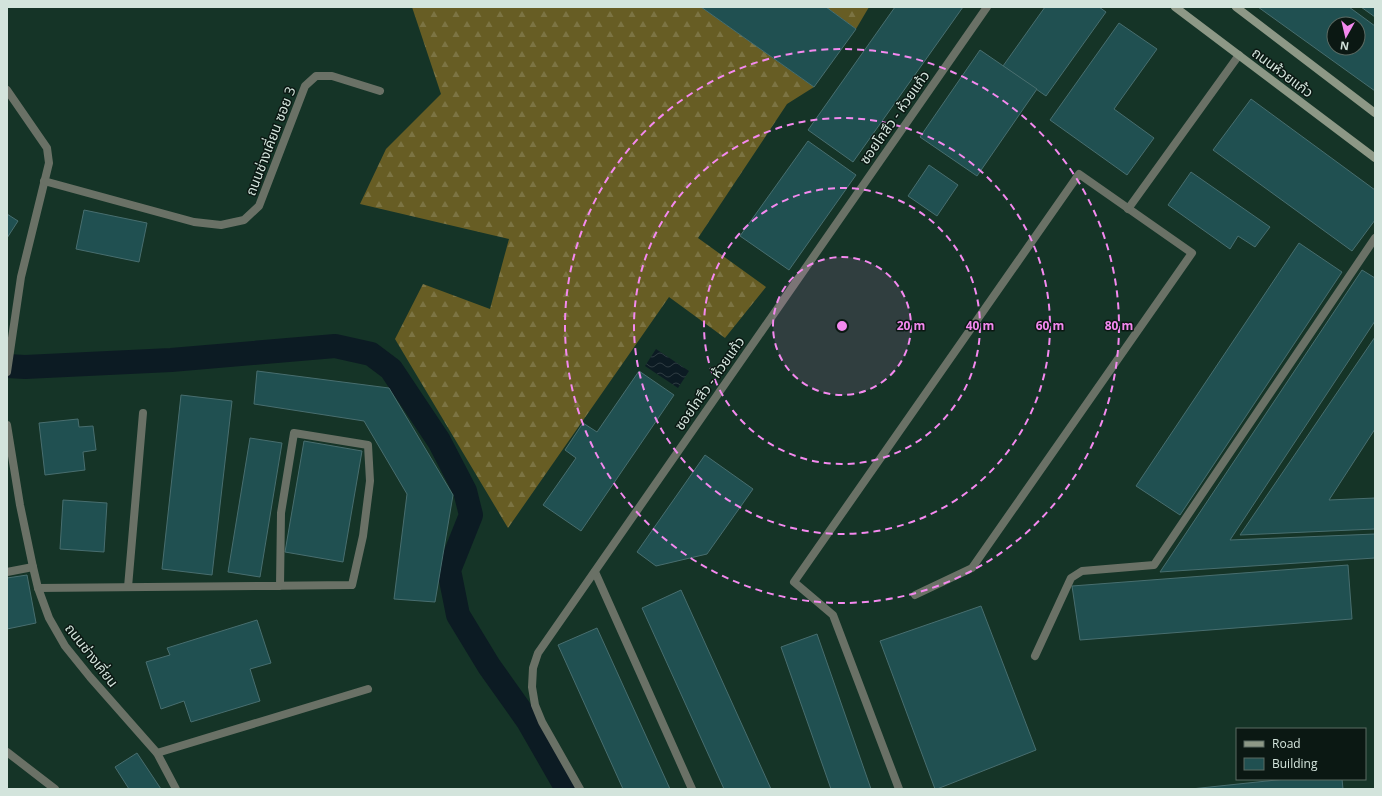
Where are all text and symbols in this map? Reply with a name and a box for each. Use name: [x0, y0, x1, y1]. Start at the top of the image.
north arrow: [1326, 16, 1366, 56]
text: N: [1339, 38, 1350, 54]
street label: ถนนห้วยแก้ว: [1248, 43, 1318, 101]
street label: ซอยโกสึว - ห้วยแก้ว: [855, 66, 933, 168]
street label: ถนนช่างเคี่ยน ซอย 3: [240, 84, 300, 198]
text: 20 m: [897, 317, 925, 334]
text: 40 m: [966, 317, 994, 334]
text: 60 m: [1036, 317, 1064, 334]
text: 80 m: [1105, 317, 1133, 334]
centre of rings: [835, 319, 849, 333]
street label: ซอยโกสึว - ห้วยแก้ว: [670, 332, 748, 434]
street label: ถนนช่างเคี่ยน: [61, 619, 123, 691]
legend: [1236, 728, 1366, 780]
text: Road: [1272, 735, 1301, 752]
text: Building: [1272, 755, 1318, 772]

